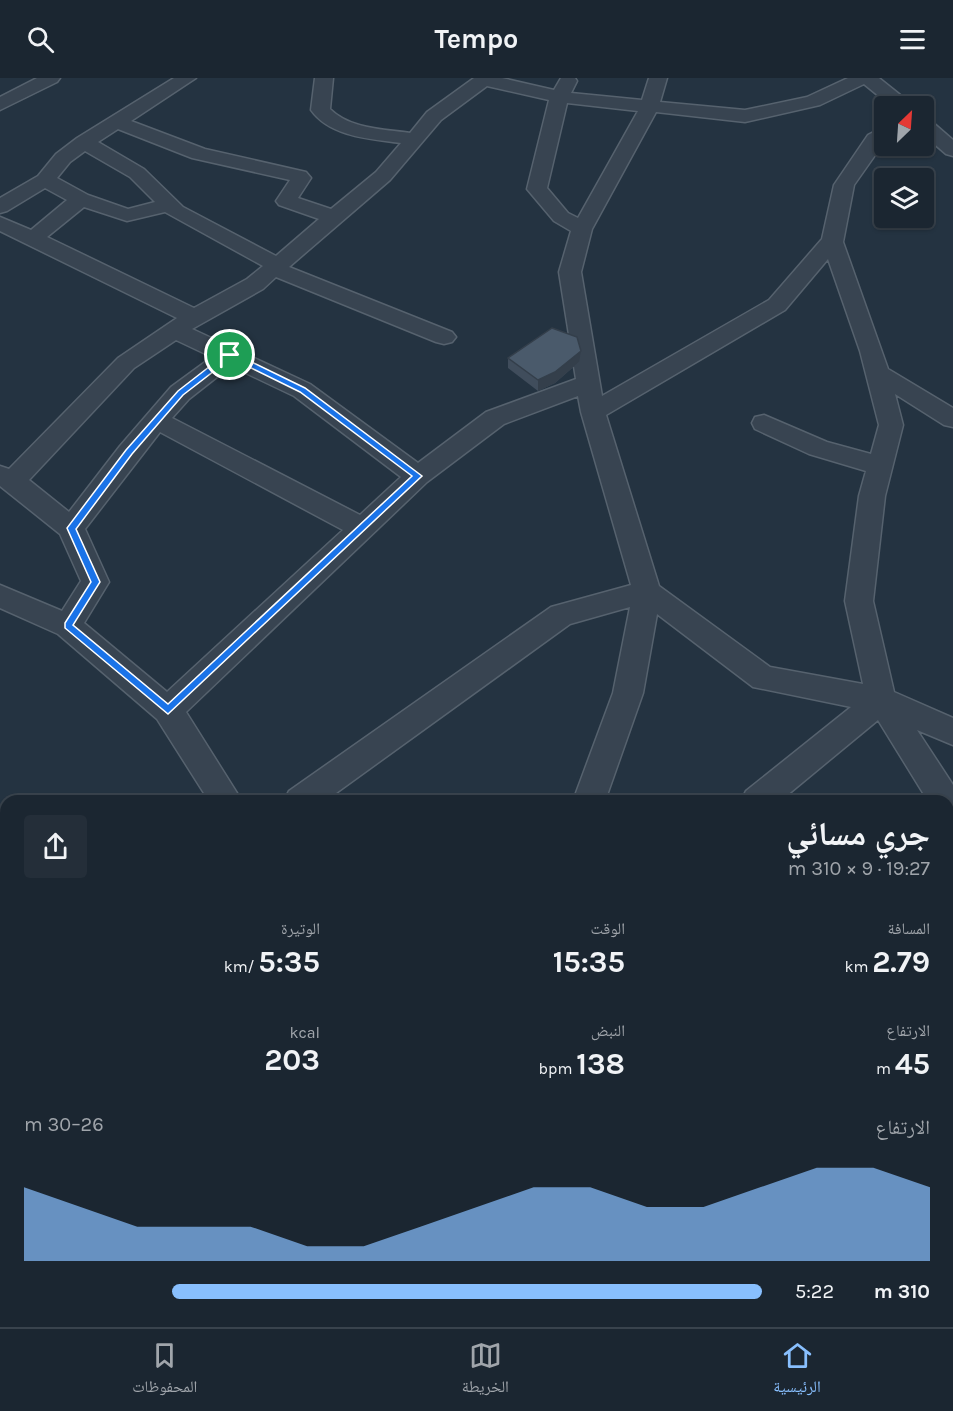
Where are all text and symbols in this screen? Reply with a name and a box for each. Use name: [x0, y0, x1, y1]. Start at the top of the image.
icon: search: [24, 23, 57, 56]
text: Tempo: [435, 23, 518, 55]
icon: menu: [896, 23, 929, 56]
north arrow: [874, 96, 934, 156]
map controls: [874, 96, 934, 228]
button: layers: [874, 168, 934, 228]
pin: [204, 329, 255, 380]
icon: arrive: [213, 338, 246, 371]
button: share: [24, 815, 87, 878]
text: جري مسائي: [786, 815, 930, 853]
text: 19:27 · 9 × 310 m: [788, 857, 930, 880]
text: الوتيرة: [281, 919, 320, 938]
text: الوقت: [591, 919, 625, 938]
text: المسافة: [888, 919, 930, 938]
text: 5:35: [258, 944, 320, 980]
text: 15:35: [553, 944, 625, 980]
text: 2.79: [872, 944, 930, 980]
text: /km: [224, 957, 258, 976]
text: km: [844, 957, 872, 976]
text: النبض: [591, 1021, 625, 1040]
text: الارتفاع: [886, 1021, 930, 1040]
text: kcal: [289, 1023, 320, 1042]
text: 203: [264, 1042, 320, 1078]
text: 138: [576, 1046, 625, 1082]
text: 45: [895, 1046, 930, 1082]
text: bpm: [539, 1059, 576, 1078]
text: m: [876, 1059, 895, 1078]
text: 26–30 m: [24, 1113, 104, 1136]
text: الارتفاع: [875, 1116, 930, 1139]
text: 5:22: [795, 1280, 834, 1303]
text: 310 m: [874, 1280, 930, 1303]
tab: المحفوظات: [132, 1339, 197, 1402]
tab: الخريطة: [462, 1339, 509, 1402]
tab: الرئيسية: [773, 1339, 821, 1402]

